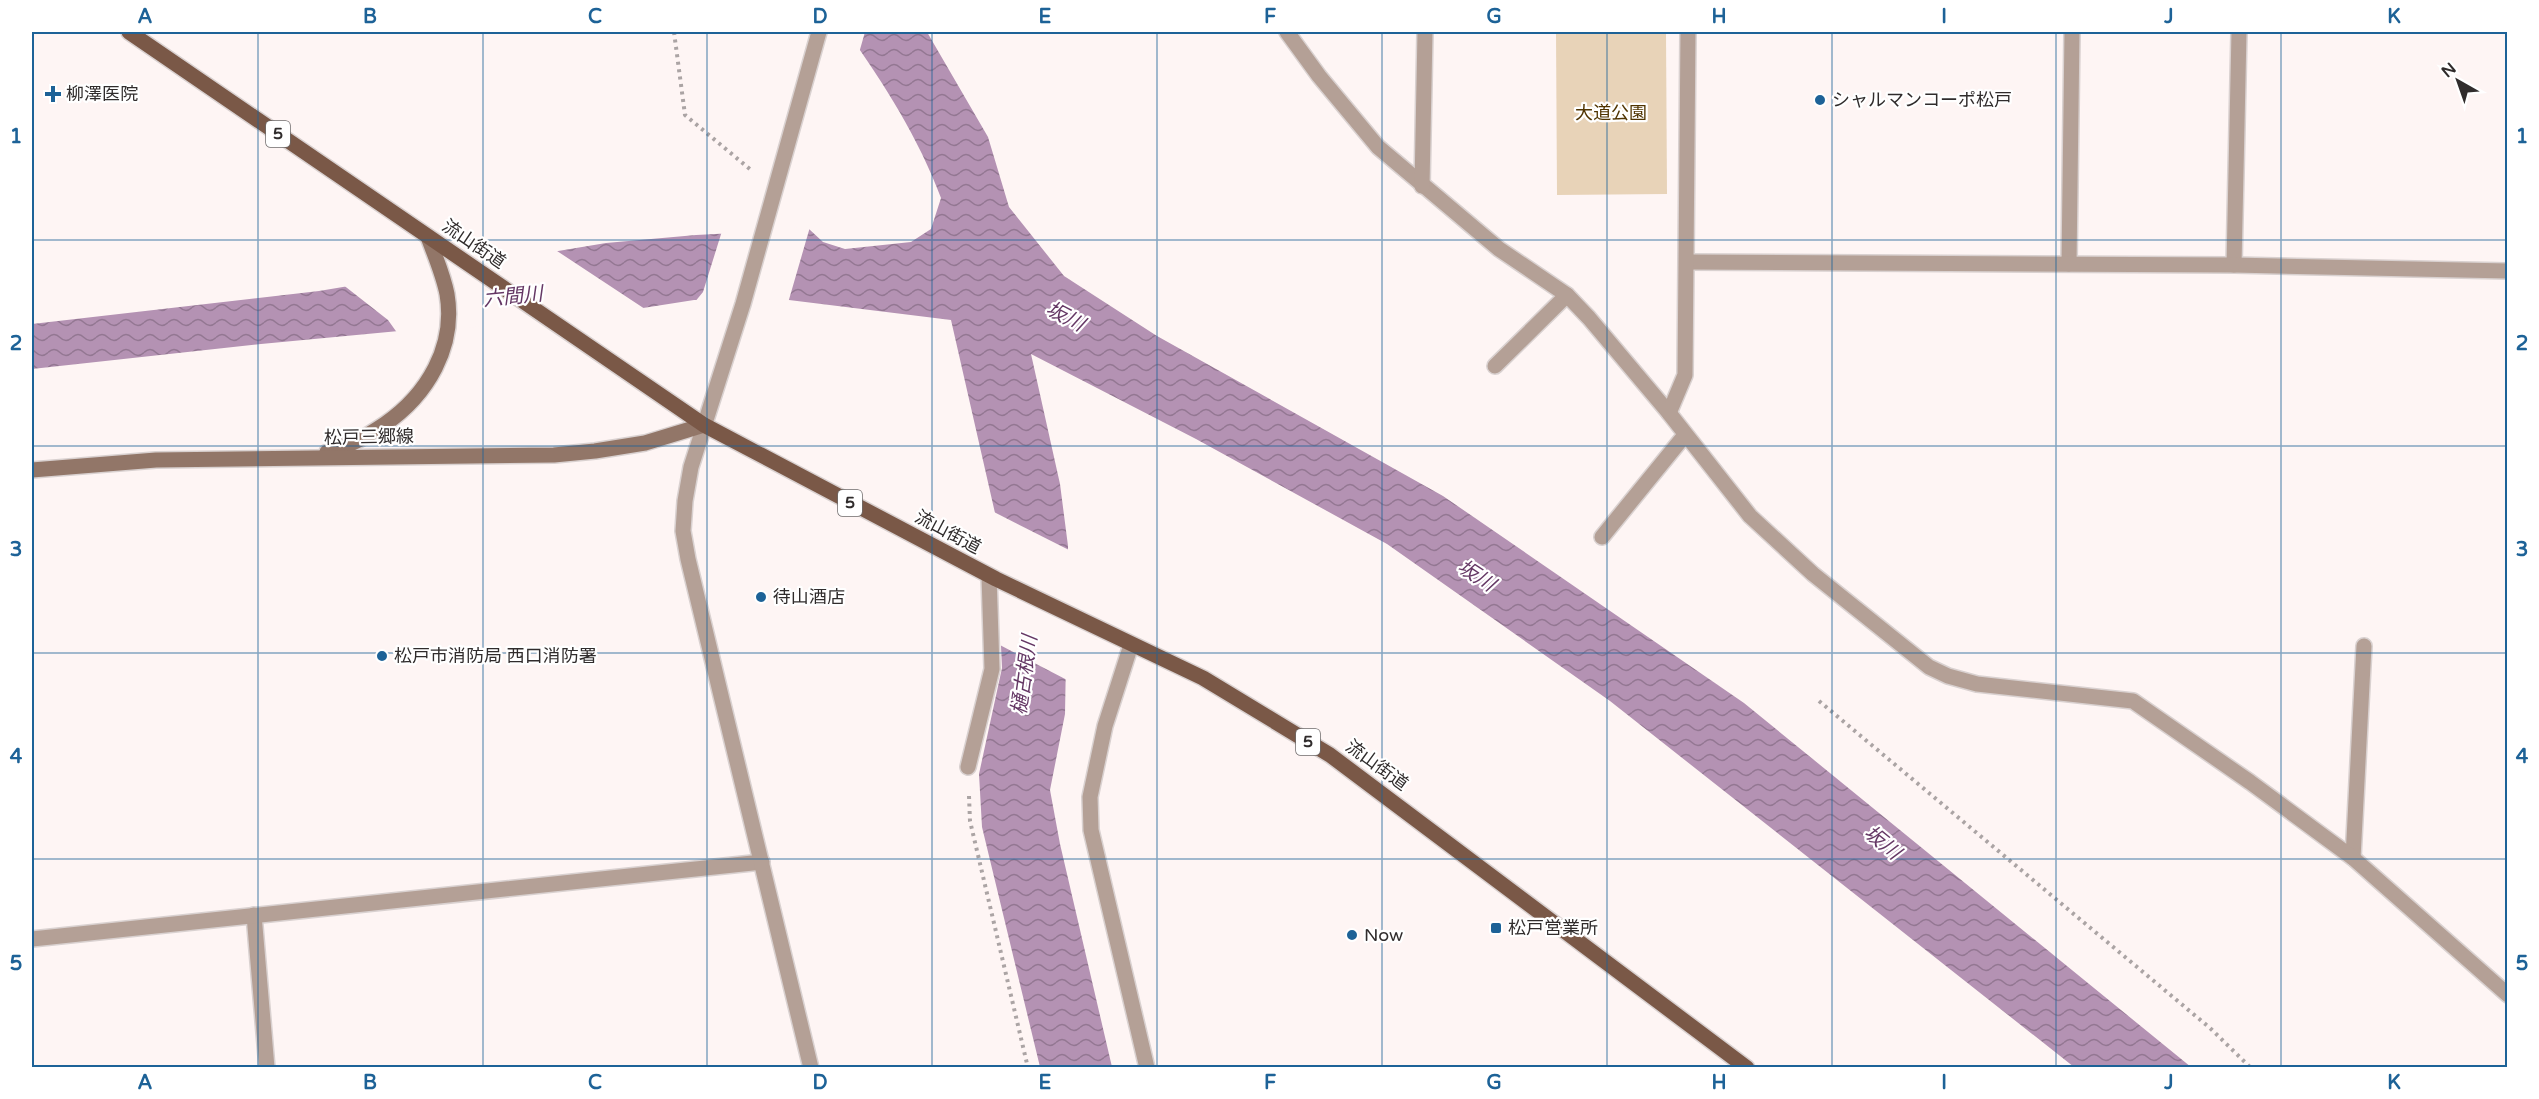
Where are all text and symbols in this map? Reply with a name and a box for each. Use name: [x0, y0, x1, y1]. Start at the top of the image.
text: A: [138, 5, 153, 29]
text: B: [363, 5, 377, 29]
text: C: [588, 5, 602, 29]
text: D: [812, 5, 828, 29]
text: E: [1039, 5, 1052, 29]
text: F: [1264, 5, 1276, 29]
text: G: [1486, 5, 1502, 29]
text: H: [1711, 5, 1727, 29]
text: I: [1941, 5, 1947, 29]
text: J: [2163, 5, 2174, 29]
text: K: [2387, 5, 2401, 29]
north arrow: [2428, 51, 2488, 111]
text: N: [2438, 58, 2460, 82]
place label: 柳澤医院: [66, 83, 138, 105]
marker: 柳澤医院: [44, 85, 62, 103]
place label: シャルマンコーポ松戸: [1832, 89, 2012, 111]
marker: シャルマンコーポ松戸: [1813, 93, 1827, 107]
park label: 大道公園: [1575, 102, 1647, 124]
road number: 5: [266, 121, 290, 147]
text: 1: [10, 125, 22, 149]
text: 1: [2516, 125, 2528, 149]
street label: 流山街道: [438, 215, 510, 273]
water label: 六間川: [482, 282, 546, 312]
water label: 坂川: [1042, 297, 1090, 338]
text: 2: [10, 332, 22, 356]
text: 2: [2516, 332, 2528, 356]
street label: 松戸三郷線: [324, 425, 414, 449]
road number: 5: [838, 490, 862, 516]
street label: 流山街道: [911, 505, 985, 559]
text: 3: [10, 538, 22, 562]
text: 3: [2516, 538, 2528, 562]
water label: 坂川: [1453, 555, 1501, 598]
place label: 待山酒店: [773, 586, 845, 608]
marker: 待山酒店: [754, 590, 768, 604]
water label: 樋古根川: [1008, 632, 1043, 716]
place label: 松戸市消防局 西口消防署: [394, 645, 597, 667]
marker: 松戸市消防局 西口消防署: [375, 649, 389, 663]
road number: 5: [1296, 729, 1320, 755]
street label: 流山街道: [1341, 735, 1413, 795]
text: 4: [10, 745, 23, 769]
text: 4: [2516, 745, 2529, 769]
water label: 坂川: [1859, 821, 1907, 866]
place label: 松戸営業所: [1508, 917, 1598, 939]
marker: 松戸営業所: [1489, 921, 1503, 935]
place label: Now: [1364, 924, 1403, 946]
marker: Now: [1345, 928, 1359, 942]
text: 5: [10, 952, 22, 976]
text: 5: [2516, 952, 2528, 976]
text: A: [138, 1071, 153, 1095]
text: B: [363, 1071, 377, 1095]
text: C: [588, 1071, 602, 1095]
text: D: [812, 1071, 828, 1095]
text: E: [1039, 1071, 1052, 1095]
text: F: [1264, 1071, 1276, 1095]
text: G: [1486, 1071, 1502, 1095]
text: H: [1711, 1071, 1727, 1095]
text: I: [1941, 1071, 1947, 1095]
text: J: [2163, 1071, 2174, 1095]
text: K: [2387, 1071, 2401, 1095]

